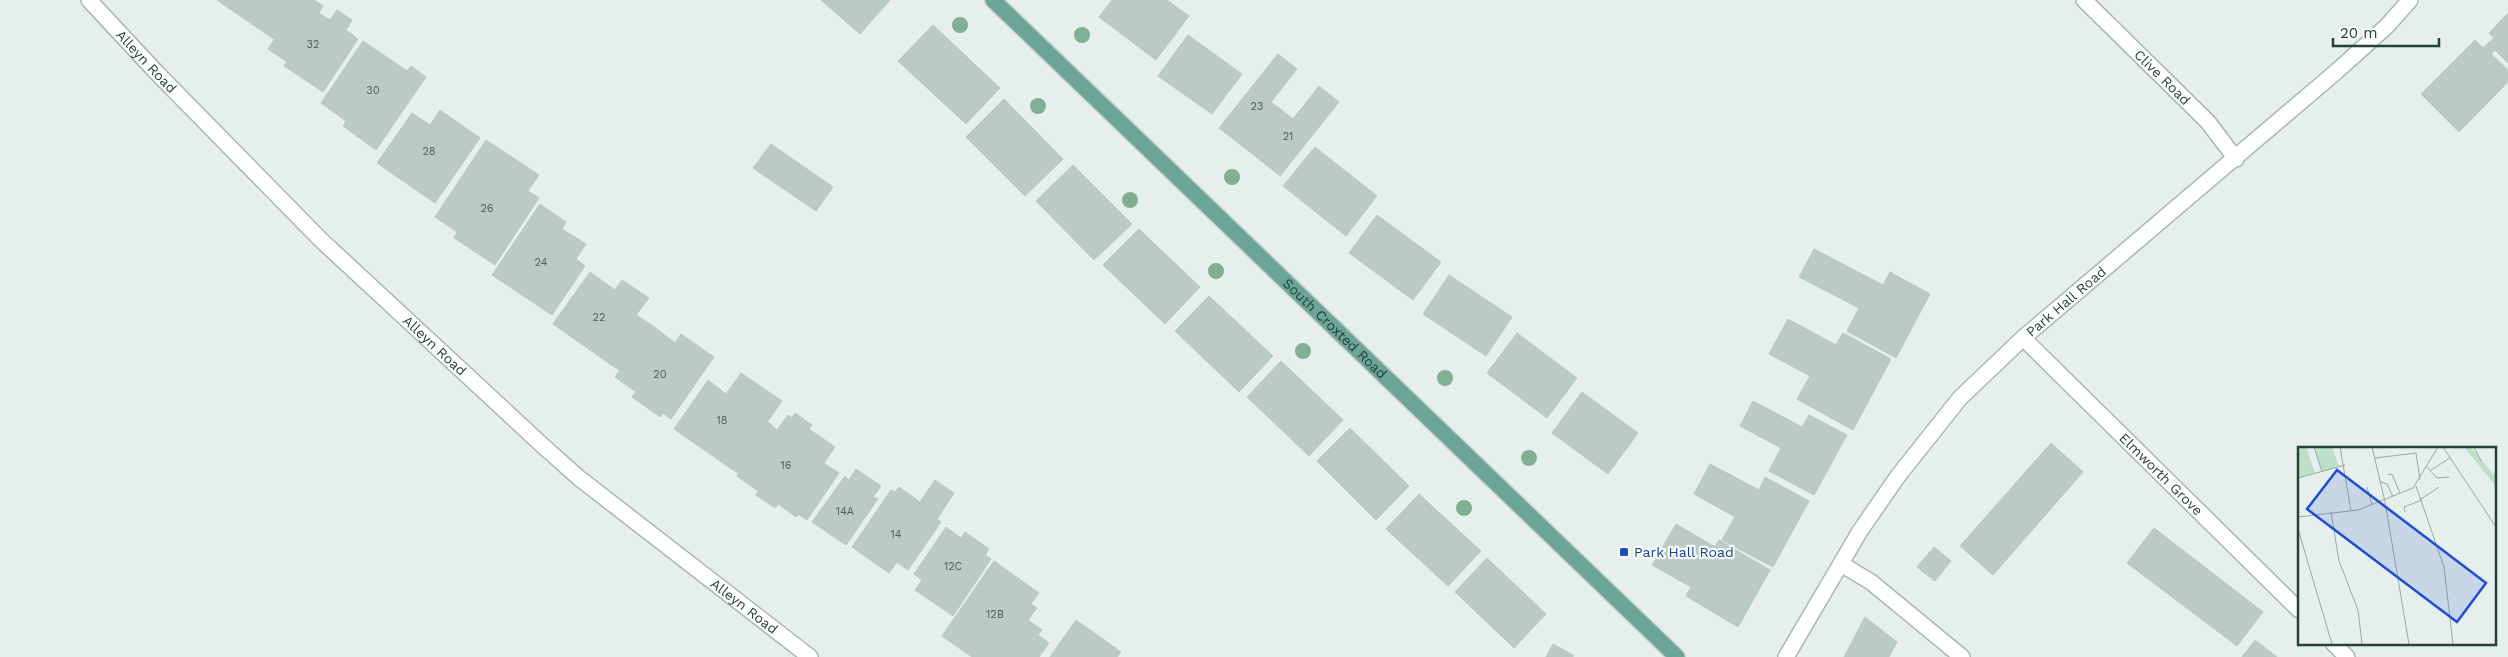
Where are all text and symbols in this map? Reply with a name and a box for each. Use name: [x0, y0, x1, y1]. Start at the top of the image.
scale bar: [2333, 15, 2439, 47]
text: 20 m: [2340, 24, 2378, 42]
street label: Alleyn Road: [113, 27, 180, 96]
house number: 32: [307, 38, 319, 51]
street label: Clive Road: [2131, 46, 2194, 108]
house number: 30: [366, 84, 380, 97]
house number: 23: [1251, 100, 1263, 113]
house number: 21: [1283, 130, 1293, 143]
house number: 28: [422, 145, 436, 158]
house number: 26: [480, 202, 494, 215]
house number: 24: [535, 256, 548, 269]
street label: Park Hall Road: [2023, 263, 2109, 340]
street label: South Croxted Road: [1280, 275, 1390, 382]
house number: 22: [593, 311, 605, 324]
street label: Alleyn Road: [400, 312, 470, 379]
house number: 20: [653, 368, 667, 381]
house number: 18: [716, 414, 728, 427]
street label: Elmworth Grove: [2116, 430, 2206, 519]
inset map: [2298, 447, 2496, 644]
house number: 16: [781, 459, 792, 472]
house number: 14A: [836, 505, 854, 518]
house number: 14: [890, 528, 902, 541]
place label: Park Hall Road: [1634, 544, 1734, 560]
marker: Park Hall Road: [1618, 546, 1630, 558]
house number: 12C: [944, 560, 963, 573]
street label: Alleyn Road: [708, 575, 781, 637]
house number: 12B: [986, 608, 1004, 621]

